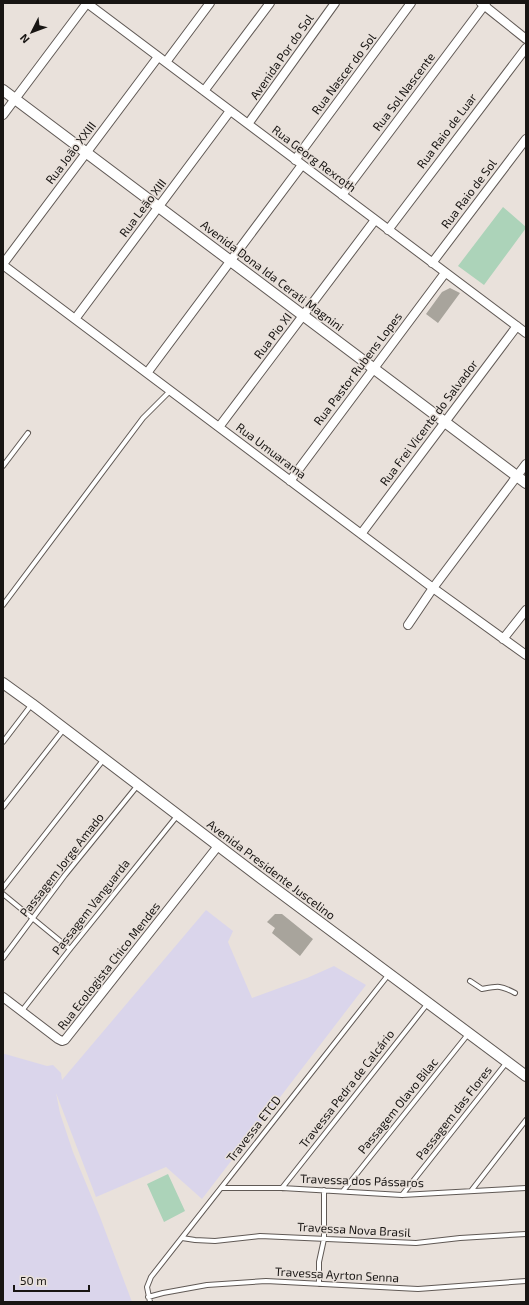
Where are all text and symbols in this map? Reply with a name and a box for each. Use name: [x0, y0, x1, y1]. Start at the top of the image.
street label: Avenida Por do Sol: [247, 11, 316, 102]
north arrow: [12, 12, 52, 52]
street label: Rua Nascer do Sol: [308, 30, 378, 117]
text: N: [17, 32, 32, 46]
street label: Rua Sol Nascente: [369, 50, 437, 133]
street label: Rua Raio de Luar: [413, 90, 479, 171]
street label: Rua João XXIII: [42, 119, 98, 186]
street label: Rua Georg Rexroth: [270, 122, 359, 194]
street label: Rua Raio de Sol: [438, 156, 499, 231]
street label: Rua Leão XIII: [116, 176, 169, 239]
street label: Avenida Dona Ida Cerati Magnini: [199, 217, 347, 333]
street label: Rua Pastor Rubens Lopes: [310, 309, 404, 428]
street label: Rua Pio XI: [251, 310, 294, 361]
street label: Rua Frei Vicente do Salvador: [376, 357, 480, 488]
street label: Rua Umuarama: [234, 419, 309, 481]
street label: Passagem Jorge Amado: [16, 810, 106, 919]
street label: Avenida Presidente Juscelino: [205, 816, 338, 922]
street label: Passagem Vanguarda: [49, 856, 132, 957]
street label: Rua Ecologista Chico Mendes: [54, 899, 162, 1032]
street label: Travessa Pedra de Calcário: [296, 1026, 397, 1150]
street label: Passagem Olavo Bilac: [354, 1055, 440, 1156]
street label: Passagem das Flores: [412, 1063, 494, 1162]
street label: Travessa ETCD: [223, 1093, 283, 1164]
street label: Travessa dos Pássaros: [300, 1171, 424, 1189]
street label: Travessa Nova Brasil: [297, 1219, 412, 1239]
street label: Travessa Ayrton Senna: [275, 1264, 399, 1284]
scale bar: [14, 1267, 89, 1293]
text: 50 m: [20, 1273, 47, 1287]

